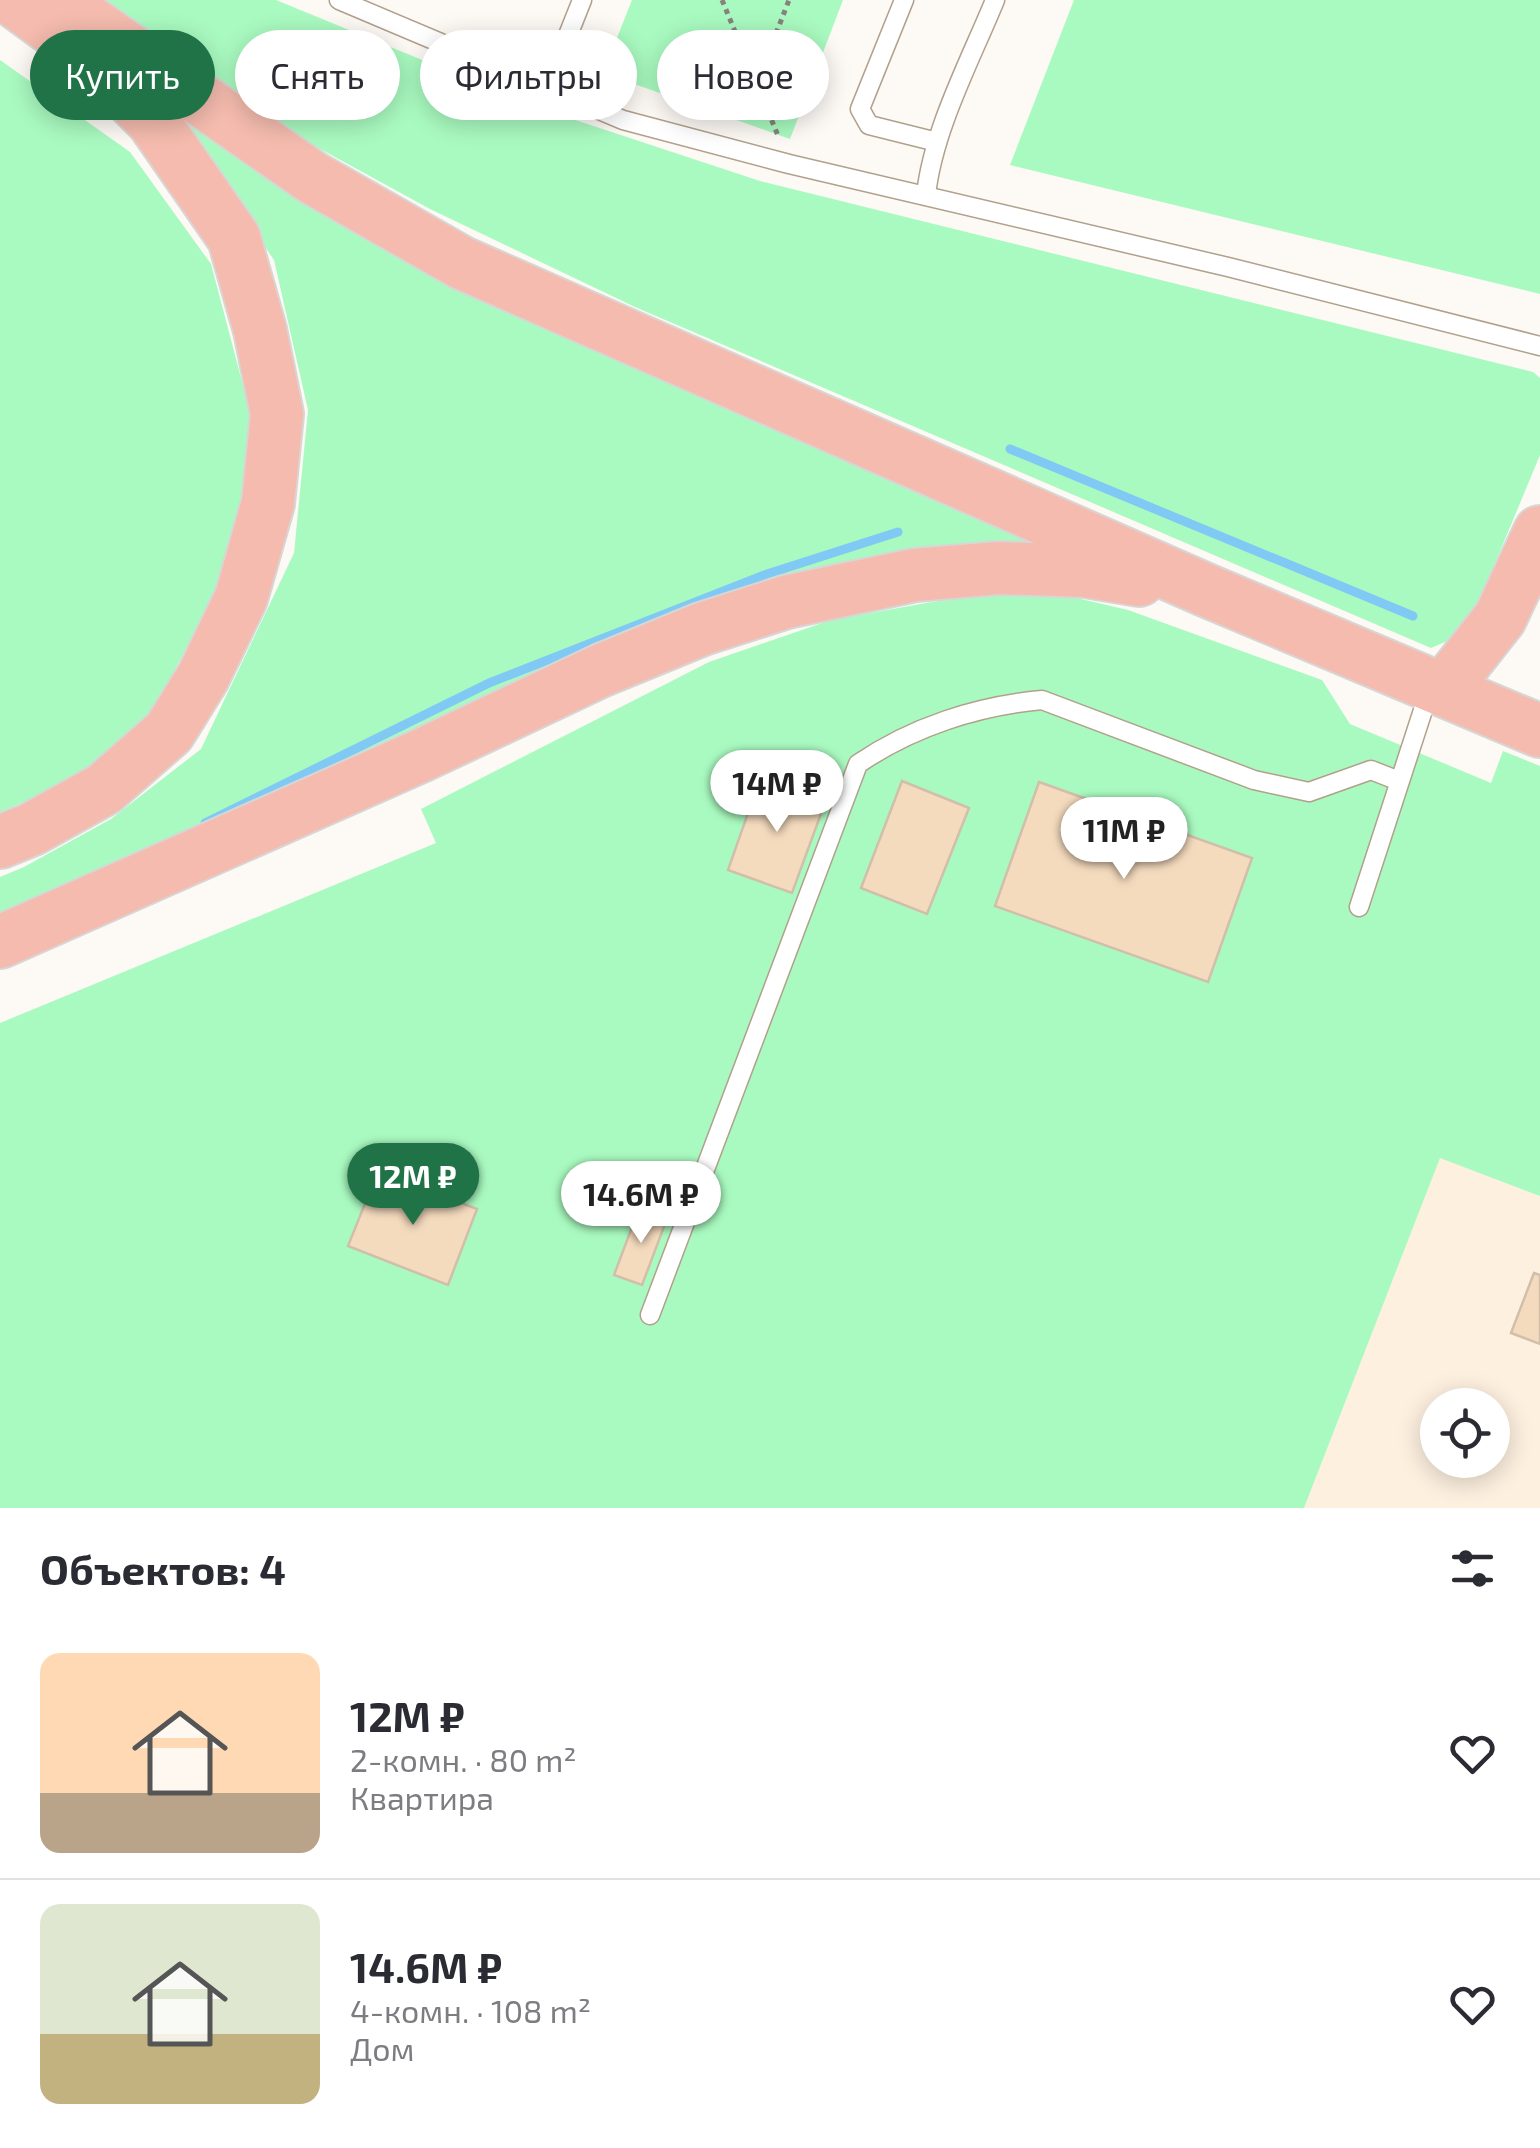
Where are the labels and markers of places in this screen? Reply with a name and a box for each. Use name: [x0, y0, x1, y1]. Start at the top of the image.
pin: 14M ₽: [707, 750, 847, 835]
pin: 11M ₽: [1054, 797, 1194, 882]
pin: 12M ₽: [343, 1143, 483, 1228]
pin: 14.6M ₽: [549, 1161, 733, 1246]

